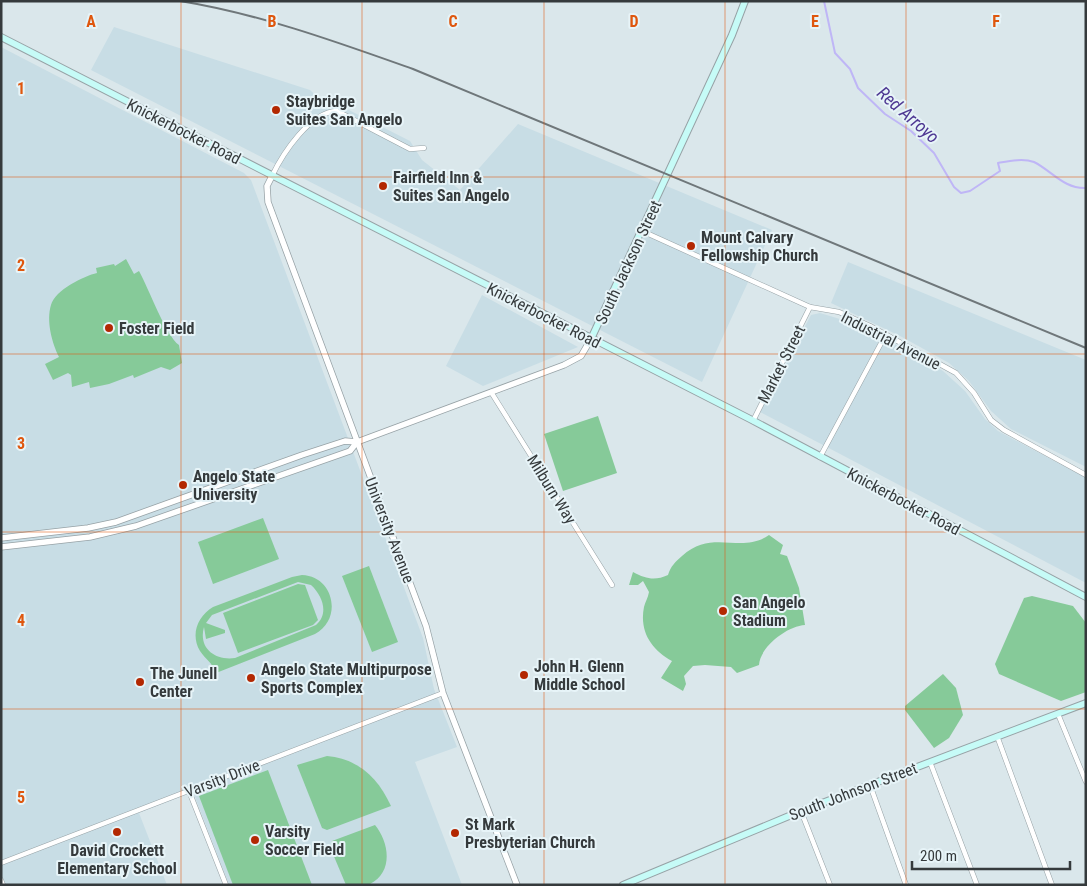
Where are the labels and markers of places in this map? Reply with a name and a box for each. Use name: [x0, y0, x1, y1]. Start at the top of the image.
place label: Staybridge Suites San Angelo: [286, 92, 403, 129]
marker: Staybridge Suites San Angelo: [270, 104, 282, 116]
place label: Fairfield Inn & Suites San Angelo: [393, 168, 510, 205]
marker: Fairfield Inn & Suites San Angelo: [377, 180, 389, 192]
place label: Mount Calvary Fellowship Church: [701, 228, 818, 265]
marker: Mount Calvary Fellowship Church: [685, 240, 697, 252]
place label: Foster Field: [119, 319, 195, 338]
marker: Foster Field: [103, 322, 115, 334]
place label: Angelo State University: [193, 467, 275, 504]
marker: Angelo State University: [177, 479, 189, 491]
place label: San Angelo Stadium: [733, 593, 806, 630]
marker: San Angelo Stadium: [717, 605, 729, 617]
place label: John H. Glenn Middle School: [534, 657, 625, 694]
place label: Angelo State Multipurpose Sports Complex: [261, 660, 432, 697]
place label: The Junell Center: [150, 664, 217, 701]
marker: John H. Glenn Middle School: [518, 669, 530, 681]
marker: Angelo State Multipurpose Sports Complex: [245, 672, 257, 684]
marker: The Junell Center: [134, 676, 146, 688]
place label: St Mark Presbyterian Church: [465, 815, 595, 852]
place label: Varsity Soccer Field: [265, 822, 344, 859]
marker: David Crockett Elementary School: [111, 826, 123, 838]
marker: St Mark Presbyterian Church: [449, 827, 461, 839]
marker: Varsity Soccer Field: [249, 834, 261, 846]
place label: David Crockett Elementary School: [57, 841, 177, 878]

